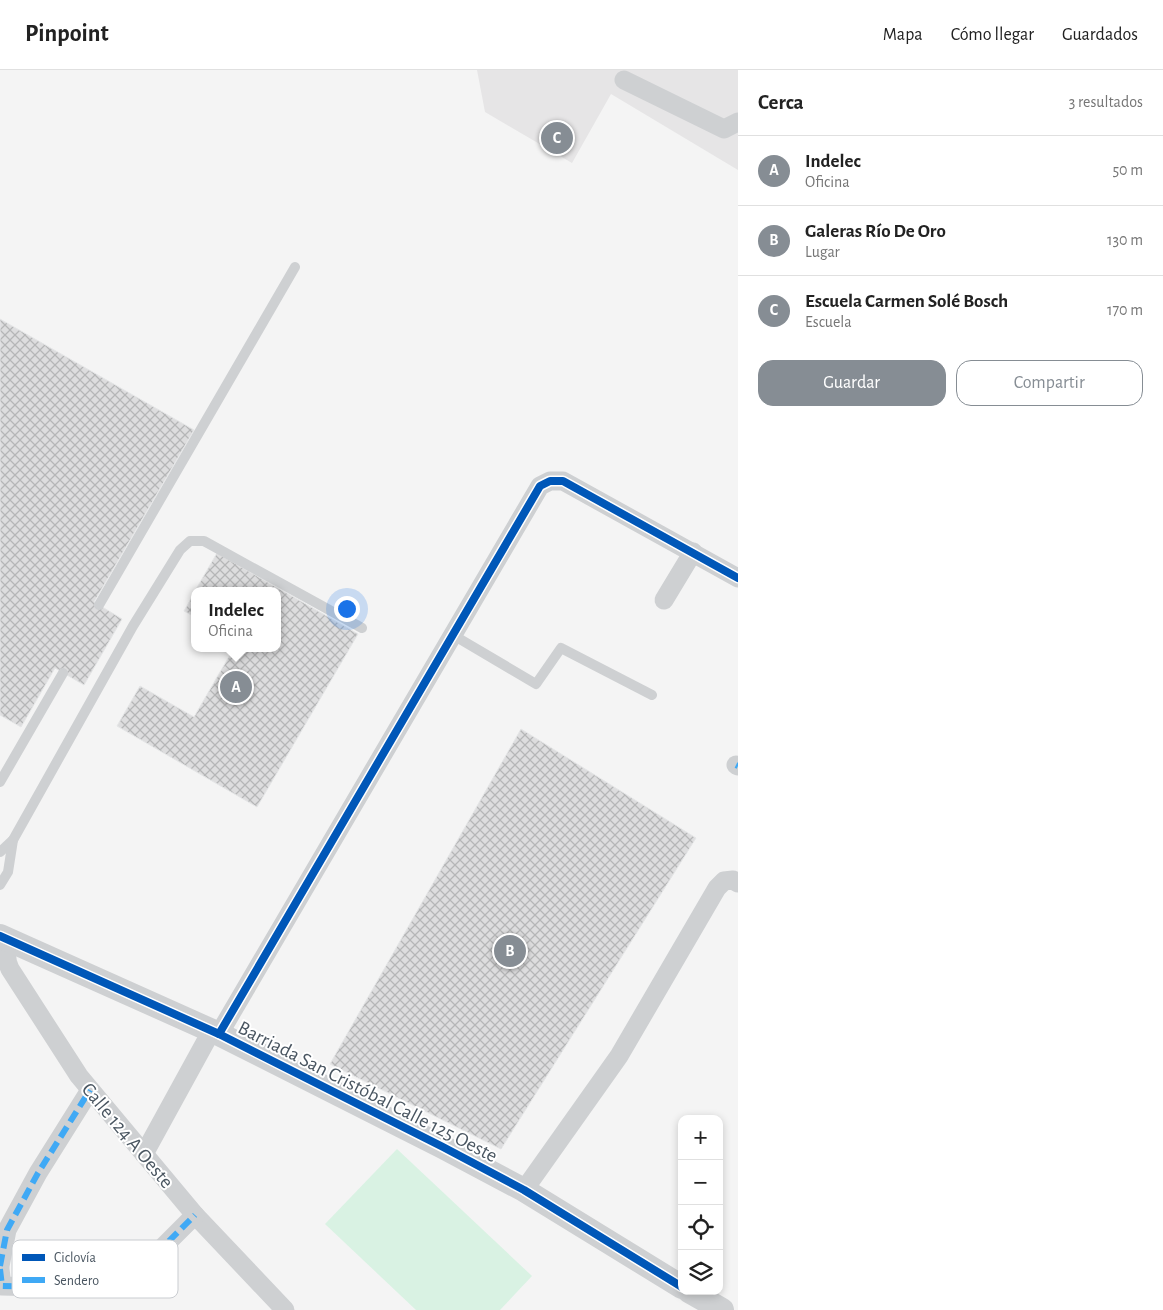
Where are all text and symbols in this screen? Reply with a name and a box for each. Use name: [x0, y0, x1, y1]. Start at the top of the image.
text: Pinpoint: [25, 22, 109, 46]
text: Mapa: [883, 26, 923, 44]
text: Cómo llegar: [951, 26, 1034, 44]
text: Guardados: [1062, 26, 1138, 44]
text: Cerca: [758, 92, 804, 113]
text: 3 resultados: [1069, 94, 1143, 110]
pin: C: [541, 119, 573, 157]
text: Indelec: [805, 152, 861, 171]
text: A: [769, 162, 779, 178]
text: 50 m: [1112, 162, 1143, 178]
text: Oficina: [805, 174, 850, 190]
text: Galeras Río De Oro: [805, 222, 946, 241]
text: B: [769, 232, 779, 248]
text: 130 m: [1107, 232, 1143, 248]
text: Lugar: [805, 244, 840, 260]
text: Escuela Carmen Solé Bosch: [805, 292, 1008, 311]
text: C: [770, 302, 778, 318]
text: 170 m: [1107, 302, 1143, 318]
text: Escuela: [805, 314, 852, 330]
button: Guardar: [758, 360, 946, 406]
button: Compartir: [956, 360, 1143, 406]
popup: [191, 587, 281, 652]
your location: [334, 596, 360, 622]
text: Indelec: [208, 601, 264, 620]
text: Oficina: [208, 623, 253, 639]
pin: A: [220, 668, 252, 706]
pin: B: [494, 932, 526, 970]
street label: Barriada San Cristóbal Calle 125 Oeste: [235, 1018, 500, 1166]
street label: Calle 124 A Oeste: [78, 1079, 177, 1192]
map controls: [678, 1115, 723, 1295]
button: +: [678, 1115, 723, 1160]
button: −: [678, 1160, 723, 1205]
button: locate: [678, 1205, 723, 1250]
legend: [12, 1240, 178, 1298]
button: layers: [678, 1250, 723, 1295]
text: Ciclovía: [54, 1251, 97, 1265]
text: Sendero: [54, 1274, 99, 1288]

